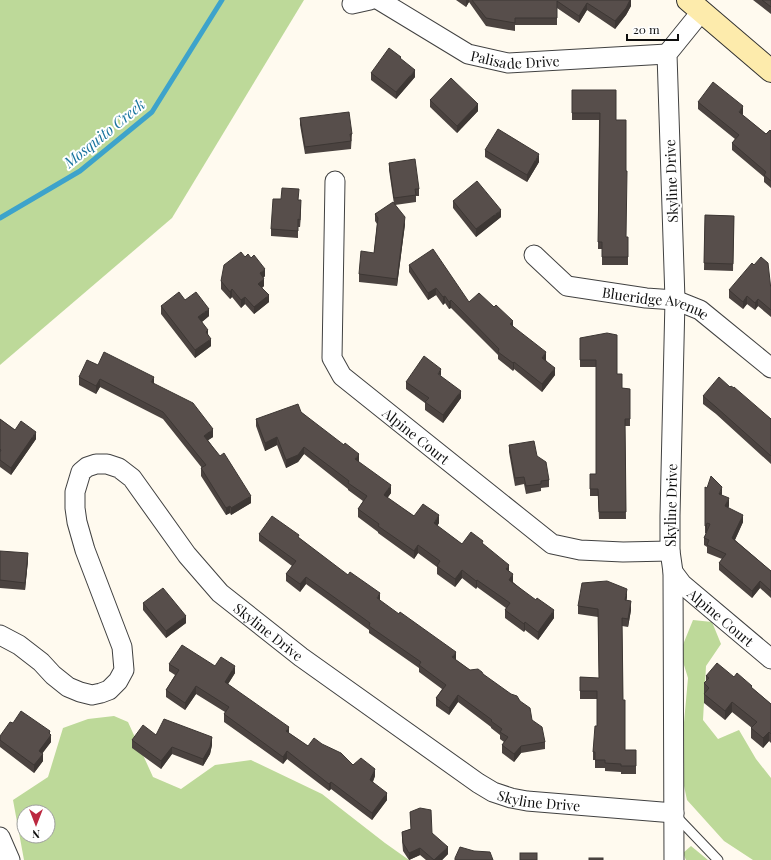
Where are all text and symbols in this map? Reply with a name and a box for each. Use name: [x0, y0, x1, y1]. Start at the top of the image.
scale bar: [627, 16, 678, 42]
text: 20 m: [633, 21, 660, 37]
street label: Palisade Drive: [469, 45, 560, 73]
water label: Mosquito Creek: [58, 94, 149, 173]
street label: Skyline Drive: [660, 139, 682, 223]
street label: Blueridge Avenue: [601, 282, 714, 324]
street label: Alpine Court: [378, 402, 455, 469]
street label: Skyline Drive: [660, 463, 681, 547]
street label: Alpine Court: [683, 583, 759, 651]
street label: Skyline Drive: [230, 598, 307, 665]
street label: Skyline Drive: [495, 785, 581, 815]
north arrow: [16, 804, 56, 844]
text: N: [32, 827, 40, 842]

